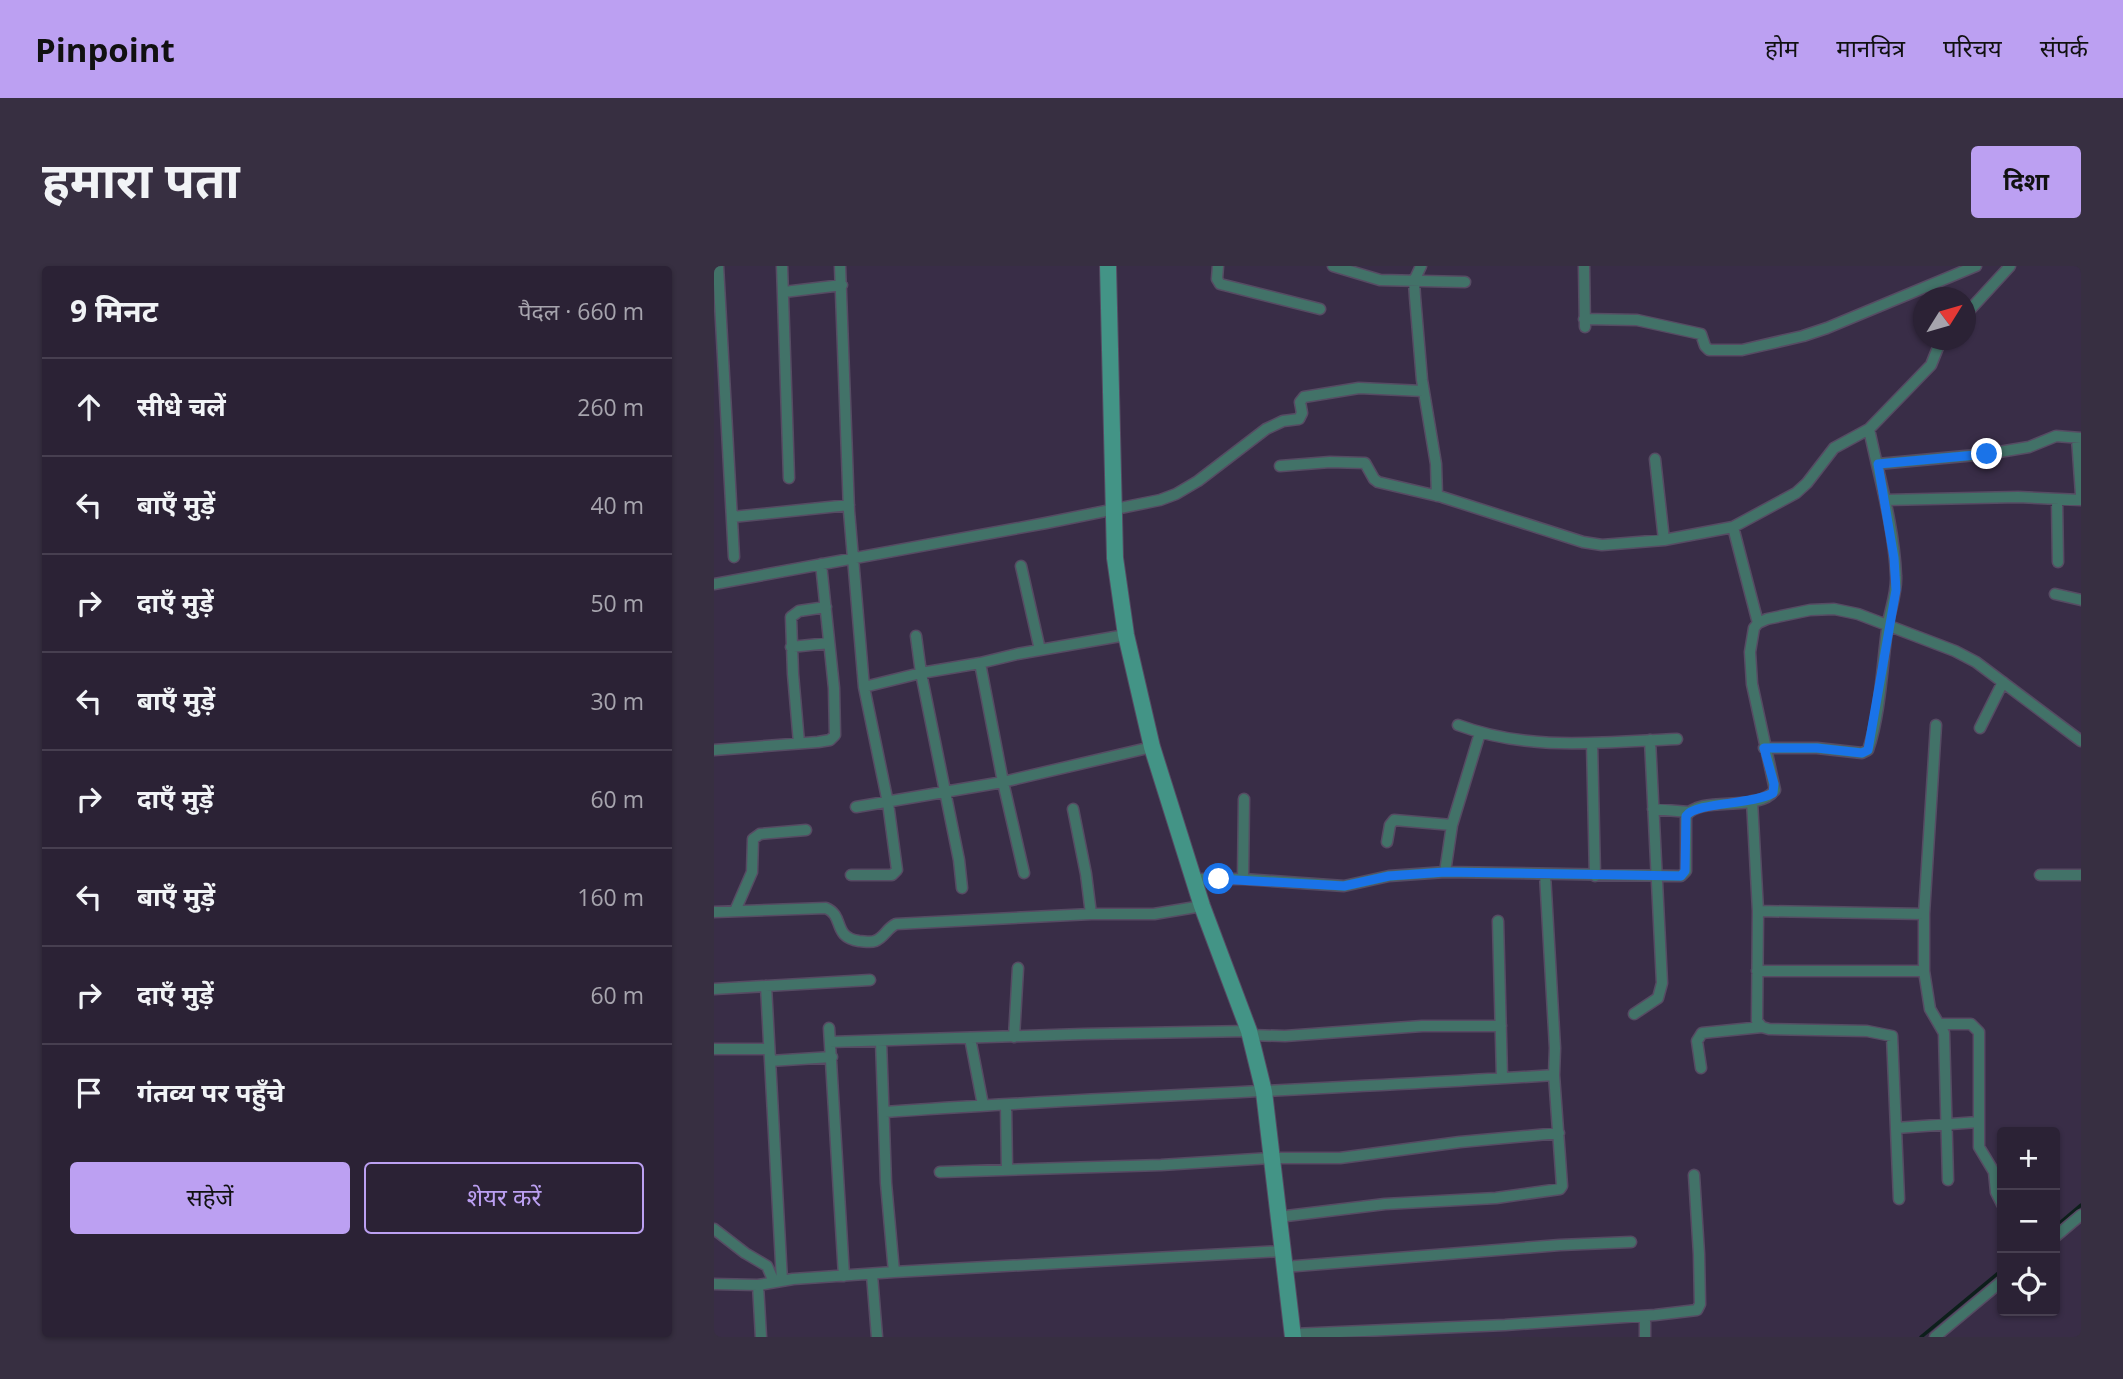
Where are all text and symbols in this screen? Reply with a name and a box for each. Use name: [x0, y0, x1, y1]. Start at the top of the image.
text: Pinpoint: [35, 27, 175, 72]
text: होम: [1765, 31, 1798, 64]
text: मानचित्र: [1836, 31, 1905, 64]
text: परिचय: [1943, 31, 2002, 64]
text: संपर्क: [2040, 31, 2088, 64]
text: हमारा पता: [42, 146, 240, 212]
button: दिशा: [1971, 146, 2081, 218]
north arrow: [1913, 287, 1976, 350]
text: 9 मिनट: [70, 290, 158, 331]
text: पैदल · 660 m: [518, 295, 644, 327]
icon: ahead: [70, 388, 108, 426]
text: सीधे चलें: [137, 388, 226, 424]
text: 260 m: [577, 391, 644, 423]
route end: [1971, 438, 2002, 469]
icon: left: [70, 486, 108, 524]
text: बाएँ मुड़ें: [137, 486, 215, 522]
text: 40 m: [590, 489, 644, 521]
icon: right: [70, 584, 108, 622]
text: दाएँ मुड़ें: [137, 584, 214, 620]
text: 50 m: [590, 587, 644, 619]
icon: left: [70, 682, 108, 720]
text: बाएँ मुड़ें: [137, 682, 215, 718]
text: 30 m: [590, 685, 644, 717]
icon: right: [70, 780, 108, 818]
text: दाएँ मुड़ें: [137, 780, 214, 816]
text: 60 m: [590, 783, 644, 815]
route start: [1203, 863, 1234, 894]
icon: left: [70, 878, 108, 916]
text: बाएँ मुड़ें: [137, 878, 215, 914]
text: 160 m: [577, 881, 644, 913]
icon: right: [70, 976, 108, 1014]
text: दाएँ मुड़ें: [137, 976, 214, 1012]
text: 60 m: [590, 979, 644, 1011]
icon: arrive: [70, 1074, 108, 1112]
text: गंतव्य पर पहुँचे: [137, 1074, 284, 1110]
map controls: [1997, 1127, 2060, 1316]
button: +: [1997, 1127, 2060, 1190]
button: सहेजें: [70, 1162, 350, 1234]
button: शेयर करें: [364, 1162, 644, 1234]
button: −: [1997, 1190, 2060, 1253]
button: locate: [1997, 1253, 2060, 1316]

